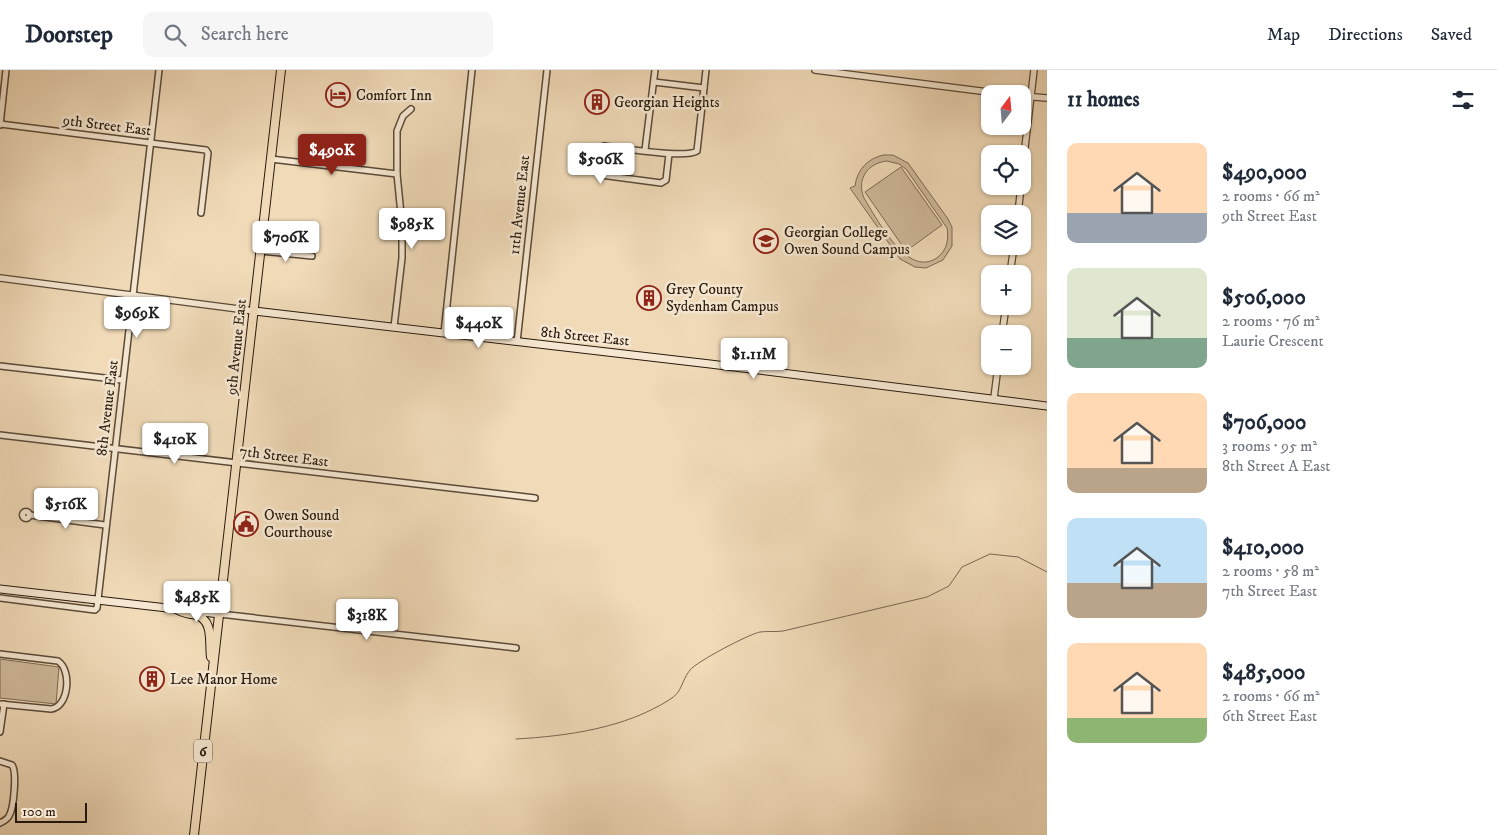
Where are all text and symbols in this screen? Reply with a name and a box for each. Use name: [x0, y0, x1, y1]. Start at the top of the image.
search box: [143, 12, 493, 57]
text: Doorstep: [25, 20, 113, 50]
icon: search: [161, 21, 189, 49]
text: Search here: [201, 23, 289, 46]
text: Map: [1267, 24, 1300, 46]
text: Directions: [1328, 24, 1403, 46]
text: Saved: [1431, 24, 1472, 46]
hotel icon: Comfort Inn: [325, 82, 351, 108]
north arrow: [981, 85, 1031, 135]
map controls: [981, 85, 1031, 375]
place label: Comfort Inn: [356, 86, 432, 105]
icon: filters: [1449, 86, 1477, 114]
text: 11 homes: [1067, 87, 1140, 113]
building icon: Georgian Heights: [584, 89, 610, 115]
place label: Georgian Heights: [614, 93, 719, 112]
street label: 9th Street East: [61, 111, 152, 140]
pin: $490K: [297, 134, 367, 176]
text: $490K: [309, 140, 355, 160]
pin: $506K: [566, 142, 636, 185]
button: locate: [981, 145, 1031, 195]
text: $506K: [579, 149, 623, 169]
street label: 11th Avenue East: [505, 154, 534, 256]
text: $490,000: [1222, 160, 1307, 186]
icon: home: [1107, 163, 1167, 223]
text: 2 rooms · 66 m²: [1222, 186, 1320, 206]
button: layers: [981, 205, 1031, 255]
text: 9th Street East: [1222, 206, 1317, 226]
pin: $985K: [377, 208, 447, 250]
text: $985K: [390, 214, 434, 234]
pin: $706K: [251, 220, 321, 263]
place label: Georgian College Owen Sound Campus: [784, 223, 910, 259]
text: $706K: [263, 227, 309, 247]
school or university icon: Georgian College Owen Sound Campus: [753, 228, 779, 254]
button: +: [981, 265, 1031, 315]
place label: Grey County Sydenham Campus: [666, 280, 778, 316]
building icon: Grey County Sydenham Campus: [636, 285, 662, 311]
text: $506,000: [1222, 285, 1306, 311]
icon: home: [1107, 288, 1167, 348]
pin: $969K: [102, 296, 172, 339]
street label: 9th Avenue East: [222, 298, 251, 397]
text: $969K: [115, 303, 159, 323]
pin: $440K: [444, 306, 514, 349]
text: 2 rooms · 76 m²: [1222, 311, 1320, 331]
text: $440K: [456, 313, 503, 333]
street label: 8th Street East: [540, 322, 630, 351]
button: −: [981, 325, 1031, 375]
text: Laurie Crescent: [1222, 331, 1324, 351]
pin: $1.11M: [713, 338, 795, 380]
text: $1.11M: [732, 344, 776, 364]
street label: 8th Avenue East: [92, 359, 123, 457]
text: $706,000: [1222, 410, 1306, 436]
icon: home: [1107, 413, 1167, 473]
pin: $410K: [140, 422, 210, 465]
text: $410K: [153, 429, 197, 449]
text: 3 rooms · 95 m²: [1222, 436, 1317, 456]
street label: 7th Street East: [238, 442, 330, 471]
text: 8th Street A East: [1222, 456, 1330, 476]
pin: $516K: [31, 488, 101, 530]
text: $516K: [45, 494, 87, 514]
place label: Owen Sound Courthouse: [264, 506, 340, 542]
public building icon: Owen Sound Courthouse: [233, 511, 259, 537]
text: $410,000: [1222, 535, 1304, 561]
icon: home: [1107, 538, 1167, 598]
text: 2 rooms · 58 m²: [1222, 561, 1319, 581]
pin: $485K: [162, 580, 232, 623]
text: 7th Street East: [1222, 581, 1317, 601]
text: $485K: [174, 587, 220, 607]
pin: $318K: [332, 598, 402, 641]
text: $318K: [347, 605, 387, 625]
text: $485,000: [1222, 660, 1305, 686]
icon: home: [1107, 663, 1167, 723]
building icon: Lee Manor Home: [139, 666, 165, 692]
place label: Lee Manor Home: [170, 670, 277, 689]
text: 2 rooms · 66 m²: [1222, 686, 1320, 706]
text: 6th Street East: [1222, 706, 1317, 726]
road number: 6: [194, 739, 212, 762]
scale bar: [15, 800, 88, 823]
text: 100 m: [22, 803, 56, 821]

